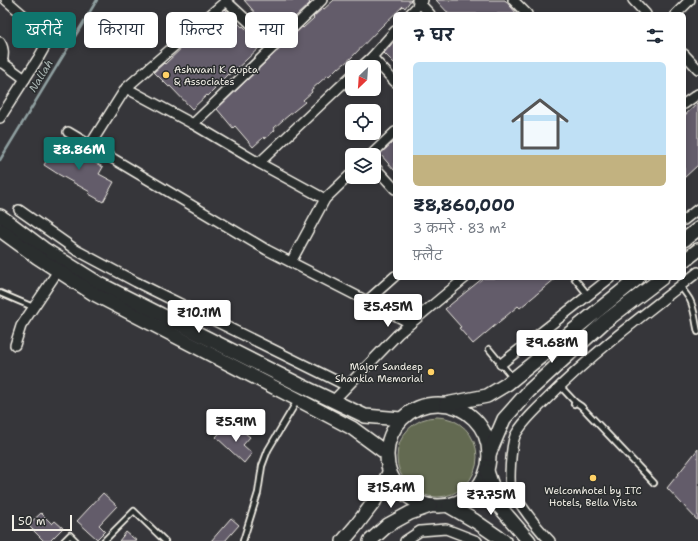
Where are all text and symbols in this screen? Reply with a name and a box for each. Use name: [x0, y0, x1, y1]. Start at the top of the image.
chip: खरीदें: [12, 12, 76, 48]
chip: किराया: [84, 12, 158, 48]
chip: फ़िल्टर: [166, 12, 237, 48]
chip: नया: [245, 12, 298, 48]
text: 7 घर: [413, 24, 453, 46]
icon: filters: [644, 25, 666, 47]
water label: Nallah: [25, 57, 57, 95]
north arrow: [345, 60, 381, 96]
map controls: [345, 60, 381, 184]
place label: Ashwani K Gupta & Associates: [174, 63, 259, 88]
marker: Ashwani K Gupta & Associates: [161, 70, 171, 80]
icon: home: [504, 88, 576, 160]
button: locate: [345, 104, 381, 140]
pin: ₹8.86M: [46, 137, 112, 171]
text: ₹8.86M: [53, 141, 105, 158]
button: layers: [345, 148, 381, 184]
text: ₹8,860,000: [413, 194, 515, 216]
text: 3 कमरे · 83 m²: [413, 220, 507, 237]
text: फ़्लैट: [413, 247, 443, 264]
pin: ₹5.45M: [355, 294, 421, 328]
text: ₹5.45M: [363, 298, 413, 315]
pin: ₹10.1M: [166, 300, 232, 334]
text: ₹10.1M: [177, 304, 221, 321]
pin: ₹9.68M: [519, 330, 585, 364]
text: ₹9.68M: [526, 334, 578, 351]
place label: Major Sandeep Shankla Memorial: [335, 360, 423, 385]
marker: Major Sandeep Shankla Memorial: [426, 367, 436, 377]
pin: ₹5.9M: [208, 409, 264, 443]
text: ₹5.9M: [215, 413, 257, 430]
marker: Welcomhotel by ITC Hotels, Bella Vista: [588, 473, 598, 483]
pin: ₹15.4M: [358, 475, 424, 509]
text: ₹15.4M: [367, 479, 415, 496]
pin: ₹7.75M: [458, 482, 524, 516]
place label: Welcomhotel by ITC Hotels, Bella Vista: [544, 484, 642, 509]
text: ₹7.75M: [466, 486, 516, 503]
scale bar: [12, 513, 72, 532]
text: 50 m: [18, 514, 46, 529]

